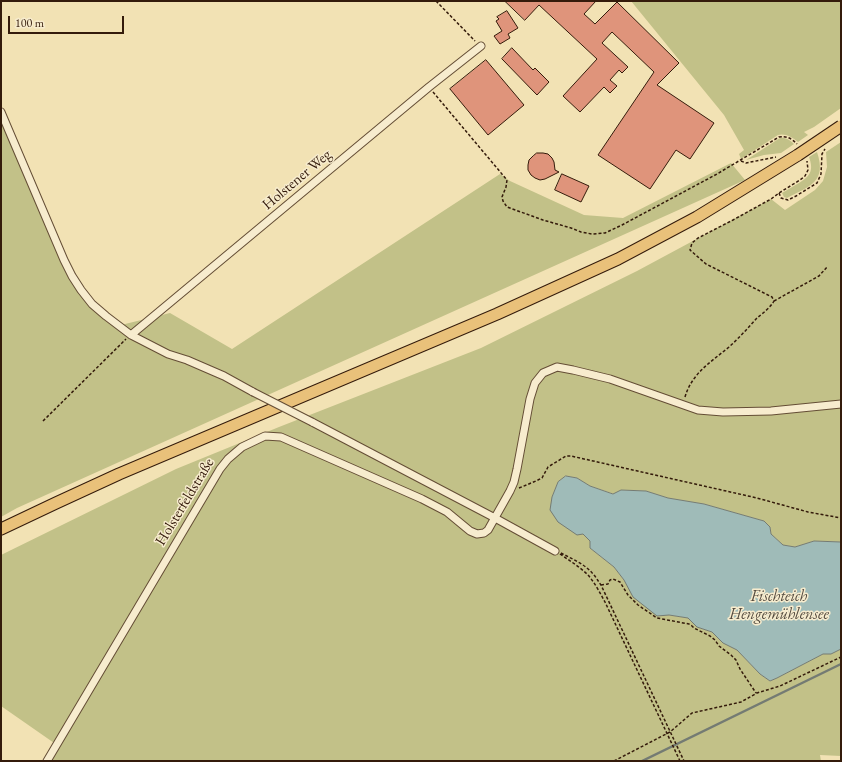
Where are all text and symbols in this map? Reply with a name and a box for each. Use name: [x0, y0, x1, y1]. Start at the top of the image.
scale bar: [10, 8, 126, 34]
text: 100 m: [15, 15, 44, 31]
street label: Holstener Weg: [259, 146, 335, 214]
street label: Holsterfeldstraße: [152, 455, 218, 549]
water label: Fischteich Hengemühlensee: [729, 587, 829, 625]

